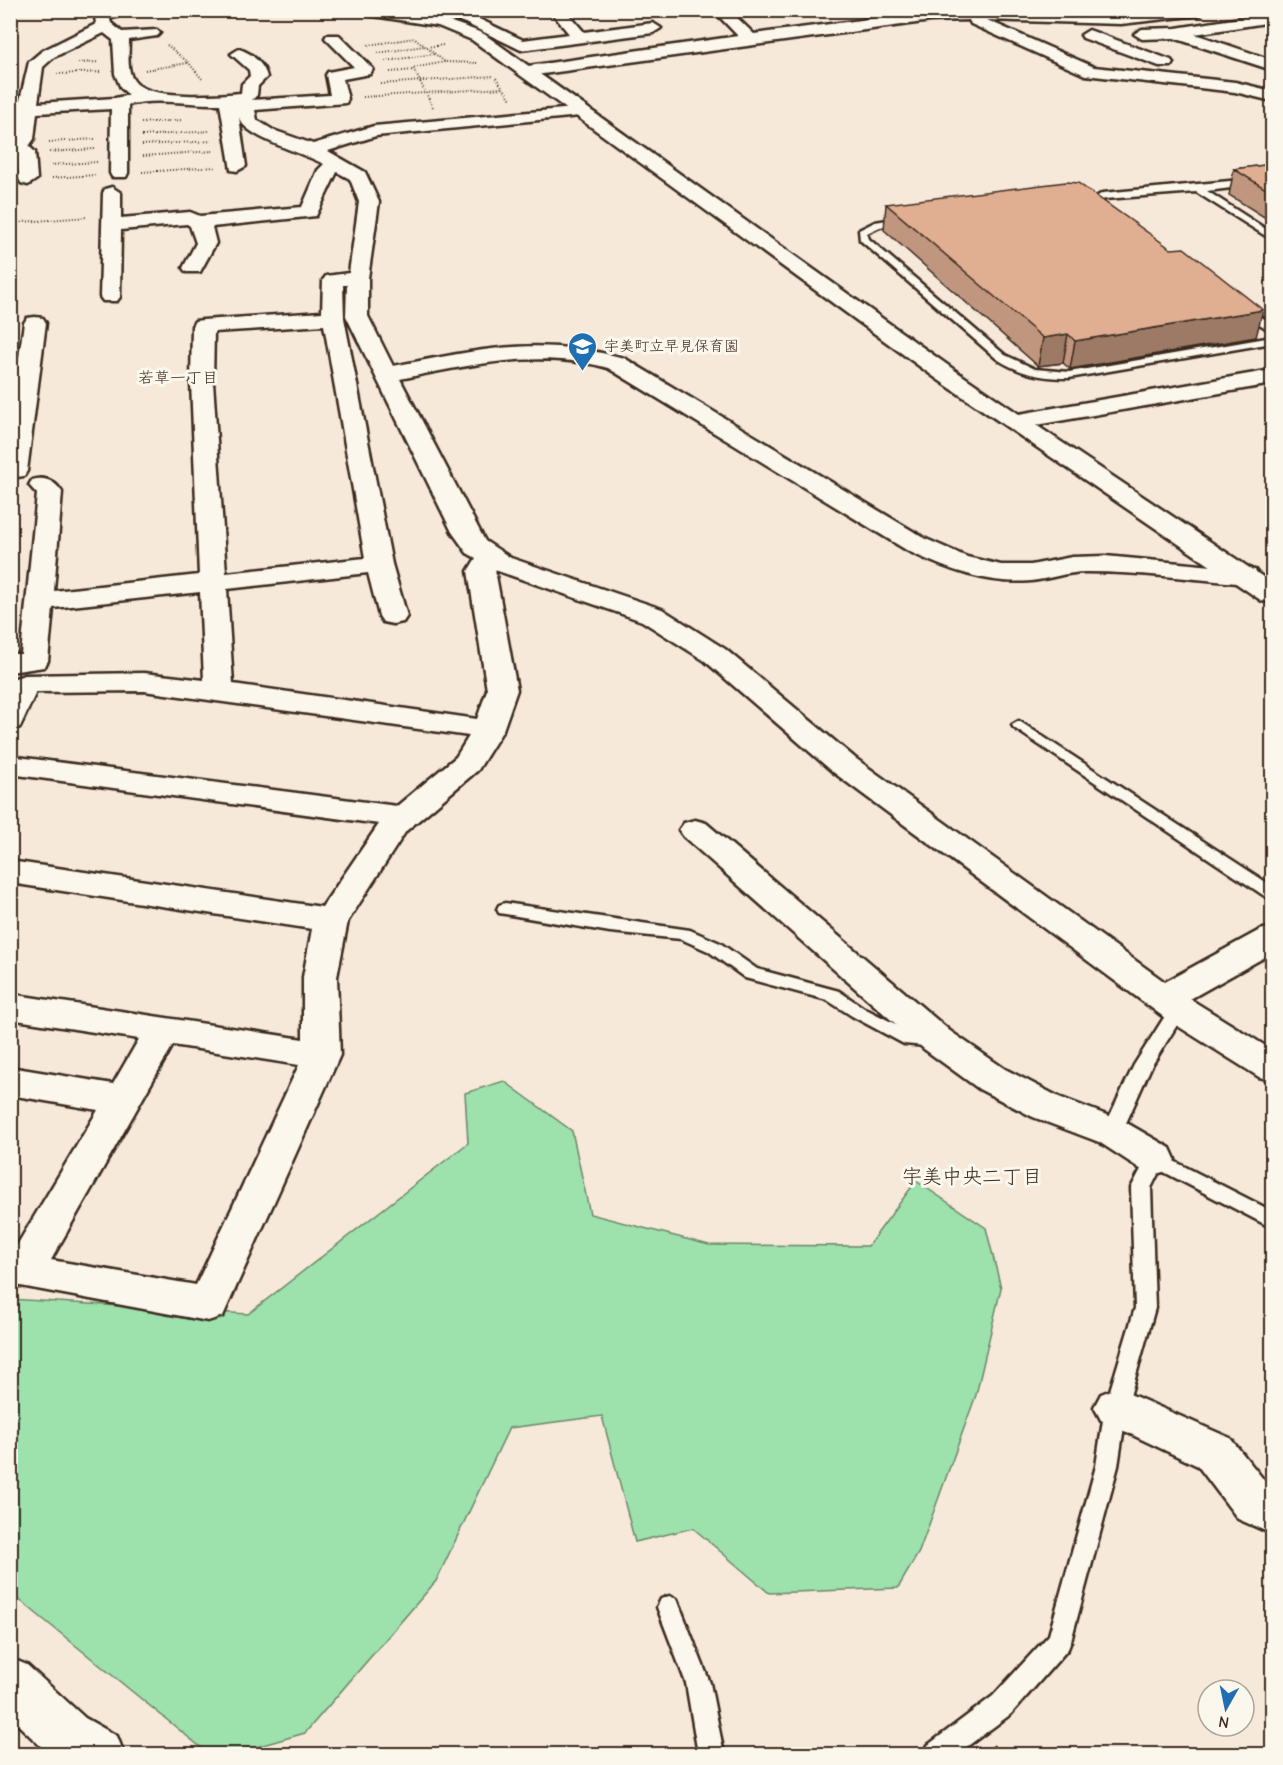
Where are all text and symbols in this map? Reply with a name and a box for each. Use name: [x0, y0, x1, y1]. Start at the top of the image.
school or university icon: 宇美町立早見保育園: [567, 330, 599, 372]
place label: 宇美町立早見保育園: [604, 337, 739, 355]
district label: 若草一丁目: [138, 369, 218, 387]
district label: 宇美中央二丁目: [902, 1165, 1042, 1188]
north arrow: [1196, 1678, 1256, 1738]
text: N: [1217, 1712, 1230, 1732]

